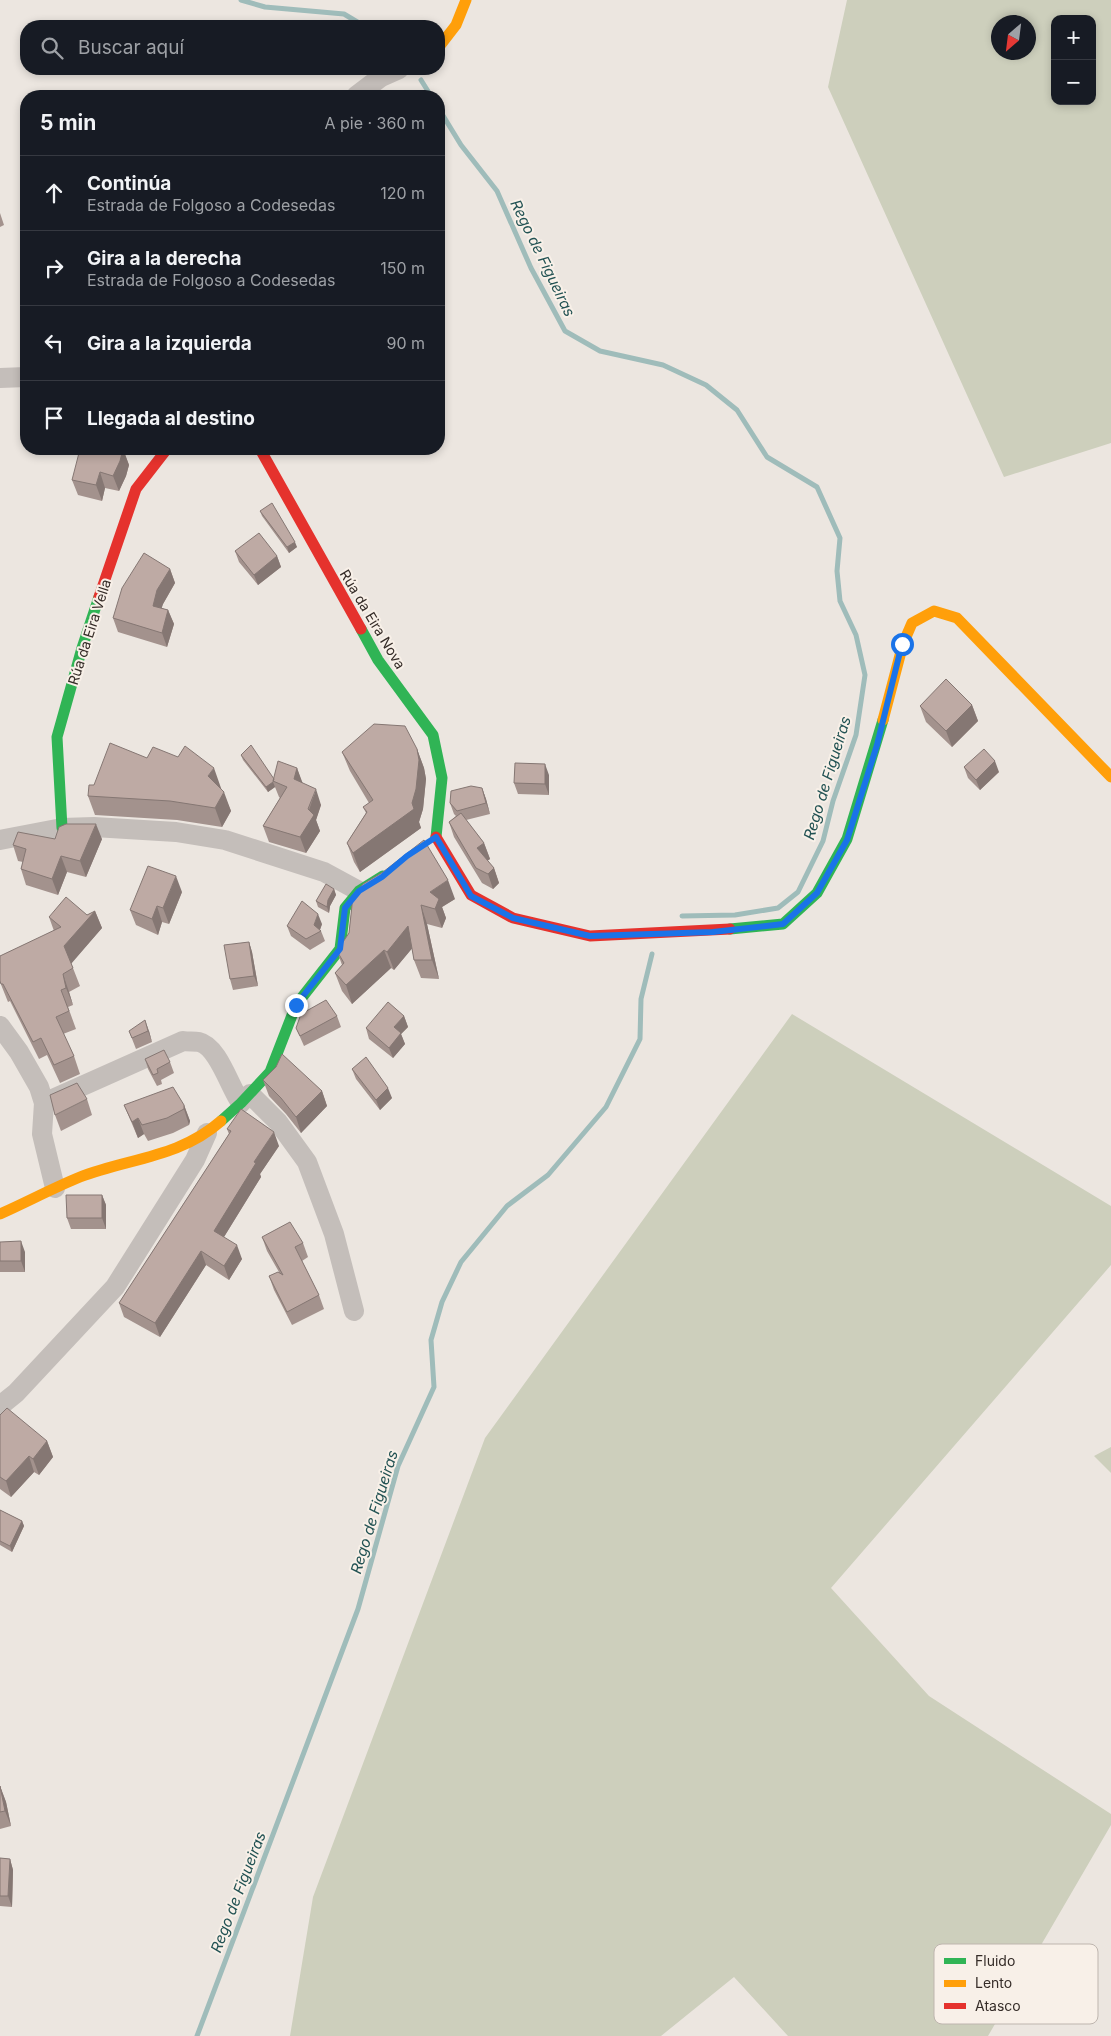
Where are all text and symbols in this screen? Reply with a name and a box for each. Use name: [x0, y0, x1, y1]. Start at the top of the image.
north arrow: [991, 15, 1036, 60]
map controls: [1051, 15, 1096, 105]
button: +: [1051, 15, 1096, 60]
search box: [20, 20, 445, 75]
icon: search: [38, 34, 66, 62]
text: Buscar aquí: [78, 36, 184, 59]
button: −: [1051, 60, 1096, 105]
text: 5 min: [40, 110, 96, 135]
text: A pie · 360 m: [324, 113, 425, 133]
text: Continúa: [87, 172, 171, 195]
icon: ahead: [40, 179, 68, 207]
text: 120 m: [380, 183, 425, 203]
text: Estrada de Folgoso a Codesedas: [87, 195, 335, 215]
water label: Rego de Figueiras: [506, 196, 580, 320]
text: Gira a la derecha: [87, 247, 242, 270]
icon: right: [40, 254, 68, 282]
text: 150 m: [380, 258, 425, 278]
text: Estrada de Folgoso a Codesedas: [87, 270, 335, 290]
icon: left: [40, 329, 68, 357]
text: Gira a la izquierda: [87, 332, 252, 355]
text: 90 m: [386, 333, 425, 353]
icon: arrive: [40, 404, 68, 432]
text: Llegada al destino: [87, 407, 255, 430]
street label: Rúa da Eira Nova: [337, 566, 409, 672]
street label: Rúa da Eira Vella: [64, 577, 114, 687]
route start: [891, 633, 914, 656]
water label: Rego de Figueiras: [799, 714, 855, 842]
route end: [285, 994, 308, 1017]
water label: Rego de Figueiras: [346, 1448, 402, 1576]
water label: Rego de Figueiras: [206, 1829, 270, 1955]
legend: [934, 1944, 1098, 2024]
text: Fluido: [975, 1952, 1015, 1969]
text: Lento: [975, 1974, 1012, 1991]
text: Atasco: [975, 1997, 1021, 2014]

